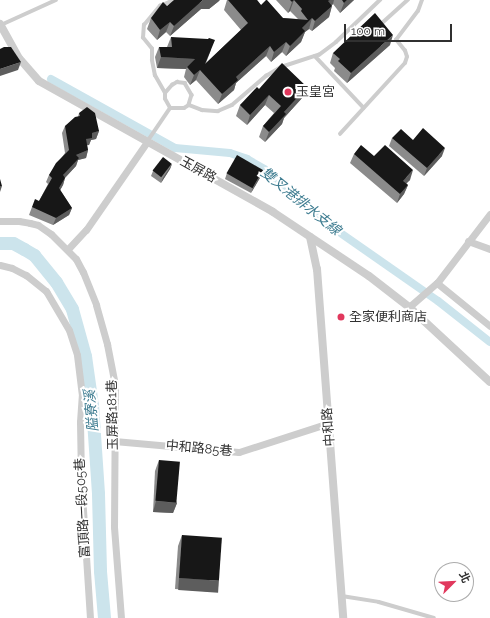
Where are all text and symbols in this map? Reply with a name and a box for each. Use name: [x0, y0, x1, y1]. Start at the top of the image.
scale bar: [346, 16, 454, 42]
text: 100 m: [351, 24, 385, 38]
place label: 玉皇宮: [296, 84, 335, 100]
marker: 玉皇宮: [283, 87, 293, 97]
street label: 玉屏路: [177, 154, 219, 186]
water label: 雙叉港排水支線: [258, 164, 344, 238]
place label: 全家便利商店: [349, 309, 427, 325]
marker: 全家便利商店: [336, 312, 346, 322]
street label: 玉屏路181巷: [105, 379, 121, 451]
water label: 隘寮溪: [81, 389, 101, 433]
street label: 中和路: [320, 407, 338, 447]
street label: 中和路85巷: [165, 438, 233, 460]
street label: 富頂路一段505巷: [73, 458, 93, 558]
north arrow: [434, 562, 474, 602]
text: 北: [456, 570, 473, 585]

